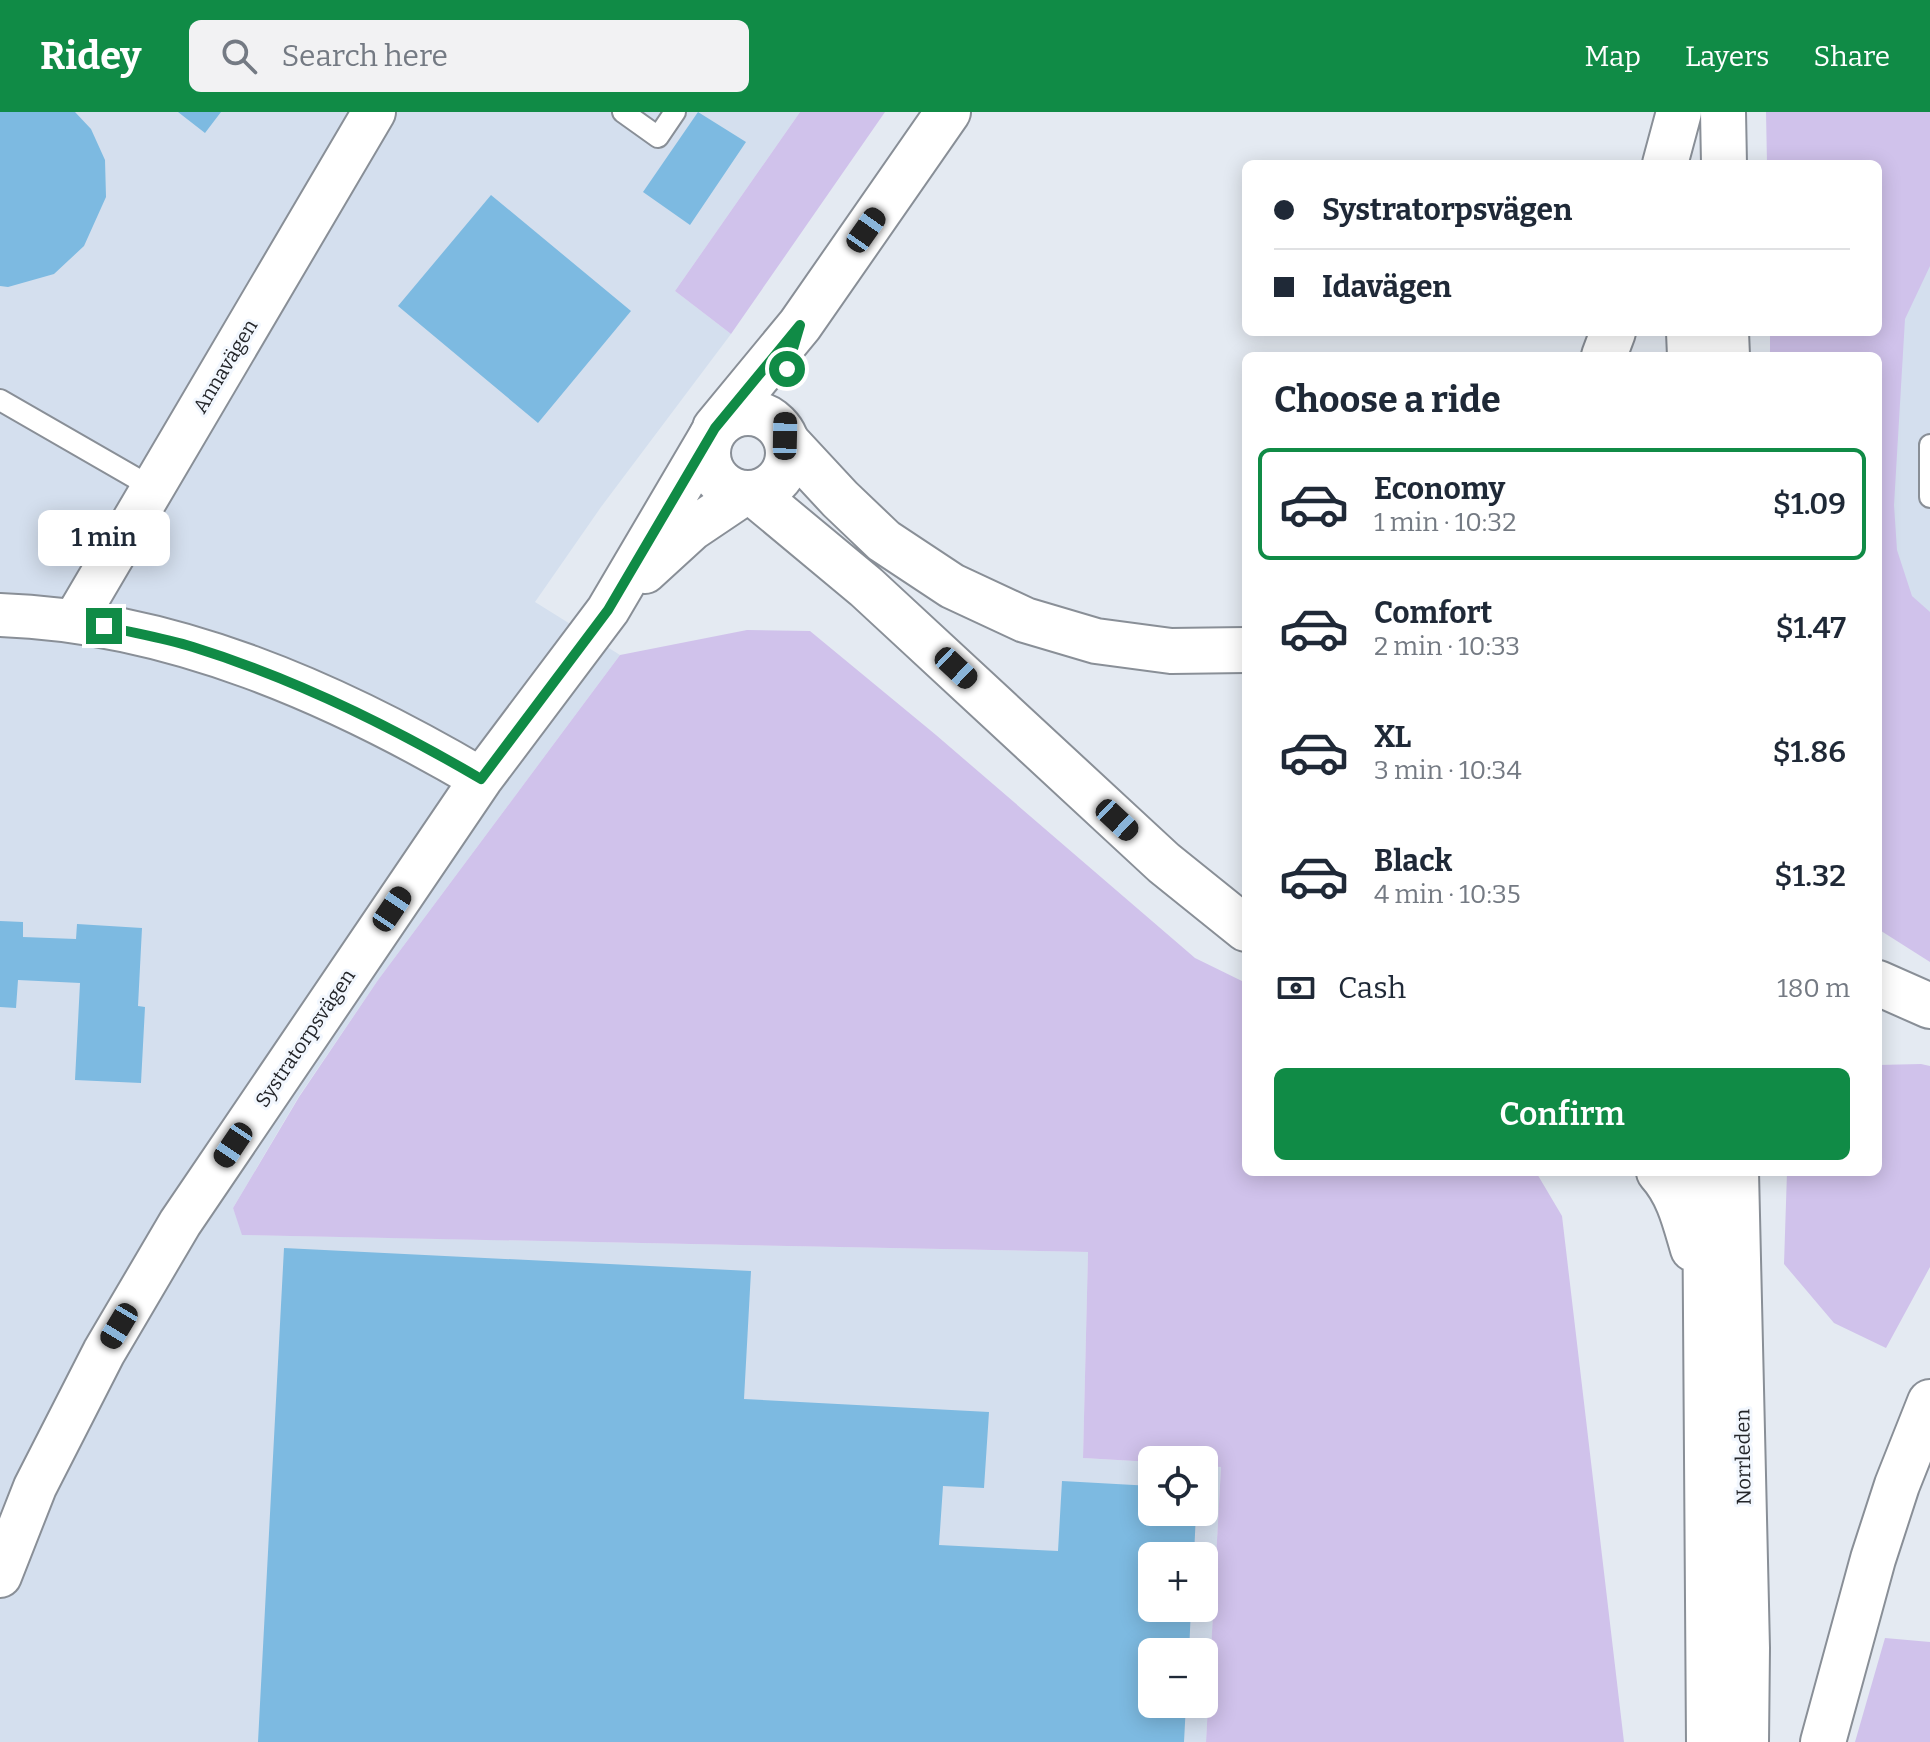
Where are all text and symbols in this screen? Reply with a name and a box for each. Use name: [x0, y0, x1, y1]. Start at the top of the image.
search box: [189, 20, 749, 92]
text: Ridey: [40, 33, 141, 79]
icon: search: [217, 34, 261, 78]
text: Search here: [281, 38, 448, 74]
text: Map: [1584, 40, 1641, 73]
text: Layers: [1685, 40, 1769, 73]
text: Share: [1813, 40, 1890, 73]
text: Systratorpsvägen: [1322, 192, 1572, 228]
car: [842, 203, 890, 257]
text: Idavägen: [1322, 269, 1452, 305]
street label: Annavägen: [188, 314, 263, 417]
route start: [769, 351, 805, 387]
text: Choose a ride: [1274, 378, 1501, 422]
car: [773, 412, 797, 460]
icon: car: [1278, 468, 1350, 540]
text: Economy: [1374, 471, 1505, 507]
text: $1.09: [1773, 486, 1846, 522]
text: 1 min · 10:32: [1374, 507, 1516, 538]
callout: 1 min: [38, 510, 170, 566]
text: 1 min: [71, 522, 137, 553]
icon: car: [1278, 592, 1350, 664]
text: Comfort: [1374, 595, 1492, 631]
route end: [86, 608, 122, 644]
text: $1.47: [1775, 610, 1846, 646]
text: 2 min · 10:33: [1374, 631, 1520, 662]
car: [930, 643, 982, 693]
icon: car: [1278, 716, 1350, 788]
text: XL: [1374, 719, 1411, 755]
text: $1.86: [1772, 734, 1846, 770]
text: 3 min · 10:34: [1374, 755, 1522, 786]
car: [1091, 795, 1143, 845]
icon: car: [1278, 840, 1350, 912]
text: Black: [1374, 843, 1452, 879]
text: $1.32: [1774, 858, 1846, 894]
text: 4 min · 10:35: [1374, 879, 1521, 910]
car: [369, 882, 415, 936]
street label: Systratorpsvägen: [250, 964, 360, 1112]
icon: cash: [1274, 966, 1318, 1010]
text: Cash: [1338, 970, 1406, 1006]
text: 180 m: [1777, 973, 1850, 1004]
button: Confirm: [1274, 1068, 1850, 1160]
car: [210, 1118, 256, 1172]
car: [96, 1299, 142, 1353]
street label: Norrleden: [1730, 1408, 1756, 1505]
map controls: [1138, 1446, 1218, 1718]
button: locate: [1138, 1446, 1218, 1526]
button: +: [1138, 1542, 1218, 1622]
button: −: [1138, 1638, 1218, 1718]

